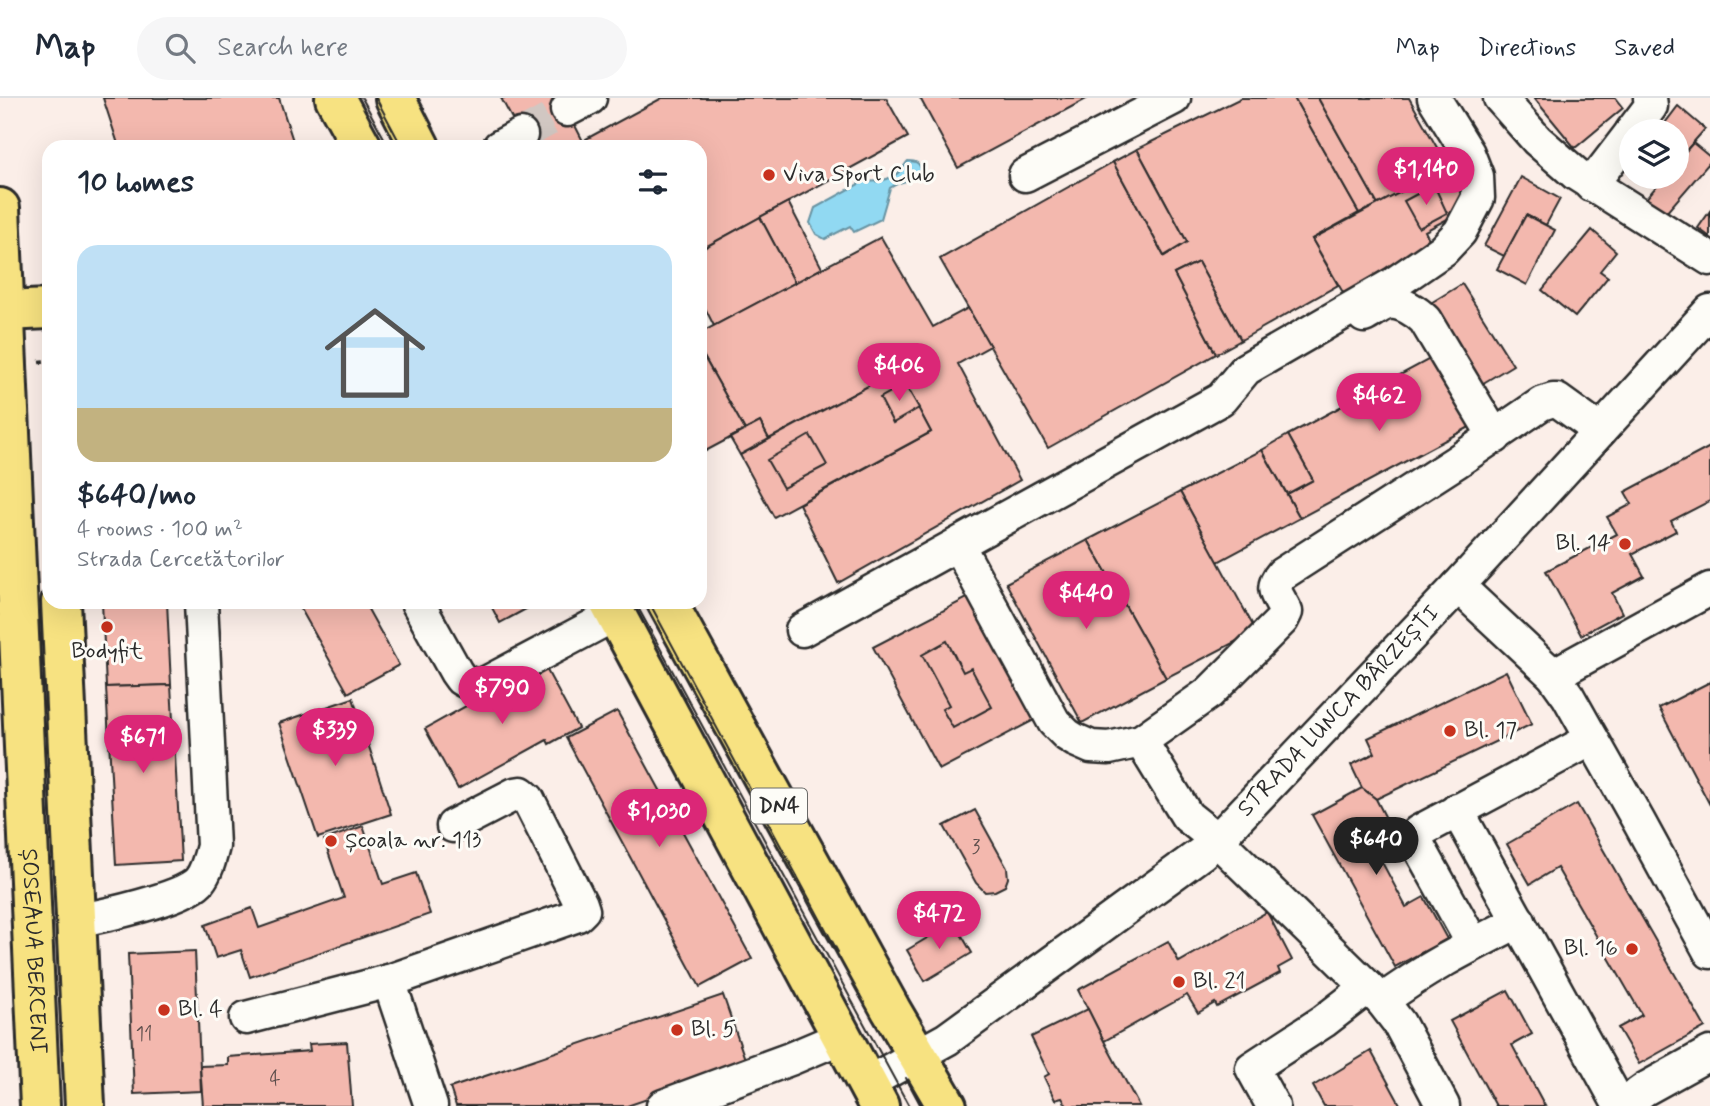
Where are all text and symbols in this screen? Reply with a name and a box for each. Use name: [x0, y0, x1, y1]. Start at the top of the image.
search box: [137, 17, 627, 80]
text: Map: [35, 26, 95, 70]
icon: search: [161, 29, 199, 67]
text: Search here: [217, 31, 348, 65]
text: Map: [1396, 33, 1440, 64]
text: Directions: [1478, 33, 1576, 64]
text: Saved: [1614, 33, 1675, 64]
map controls: [1619, 119, 1689, 189]
button: layers: [1619, 119, 1689, 189]
pin: $1,140: [1369, 148, 1483, 207]
text: $1,140: [1393, 155, 1459, 185]
place label: Viva Sport Club: [783, 160, 935, 190]
text: 10 homes: [77, 163, 194, 202]
icon: filters: [634, 163, 672, 201]
marker: Viva Sport Club: [761, 167, 777, 183]
icon: home: [312, 290, 438, 416]
pin: $406: [858, 344, 940, 403]
text: $406: [874, 351, 924, 381]
pin: $462: [1338, 374, 1420, 433]
text: $462: [1352, 381, 1406, 411]
text: $640/mo: [77, 476, 196, 515]
text: 4 rooms · 100 m²: [77, 515, 243, 545]
place label: Bl. 14: [1556, 529, 1611, 559]
marker: Bl. 14: [1617, 536, 1633, 552]
text: Strada Cercetătorilor: [77, 545, 285, 575]
pin: $440: [1045, 572, 1127, 631]
text: $440: [1059, 579, 1113, 609]
street label: STRADA LUNCA BÂRZEȘTI: [1231, 599, 1447, 824]
marker: Bodyfit: [99, 619, 115, 635]
place label: Bodyfit: [71, 637, 143, 667]
pin: $790: [461, 666, 543, 726]
text: $790: [474, 674, 530, 704]
pin: $339: [294, 708, 376, 768]
pin: $671: [102, 716, 184, 775]
text: $339: [312, 716, 358, 746]
place label: Bl. 17: [1464, 716, 1517, 746]
text: $671: [120, 723, 166, 753]
marker: Bl. 17: [1442, 723, 1458, 739]
road number: DN4: [751, 788, 807, 824]
pin: $1,030: [602, 790, 716, 849]
text: $1,030: [627, 797, 691, 827]
pin: $640: [1335, 818, 1417, 877]
text: $640: [1349, 825, 1403, 855]
place label: Școala nr. 113: [345, 826, 481, 856]
marker: Școala nr. 113: [323, 833, 339, 849]
house number: 3: [972, 835, 981, 860]
street label: ȘOSEAUA BERCENI: [14, 848, 53, 1055]
pin: $472: [898, 892, 980, 951]
text: $472: [913, 899, 965, 929]
place label: Bl. 16: [1564, 934, 1618, 964]
marker: Bl. 16: [1624, 941, 1640, 957]
place label: Bl. 21: [1193, 967, 1245, 997]
marker: Bl. 21: [1171, 974, 1187, 990]
place label: Bl. 4: [178, 995, 223, 1025]
marker: Bl. 4: [156, 1002, 172, 1018]
place label: Bl. 5: [691, 1015, 736, 1045]
house number: 11: [136, 1022, 152, 1047]
marker: Bl. 5: [669, 1022, 685, 1038]
house number: 4: [269, 1067, 281, 1092]

